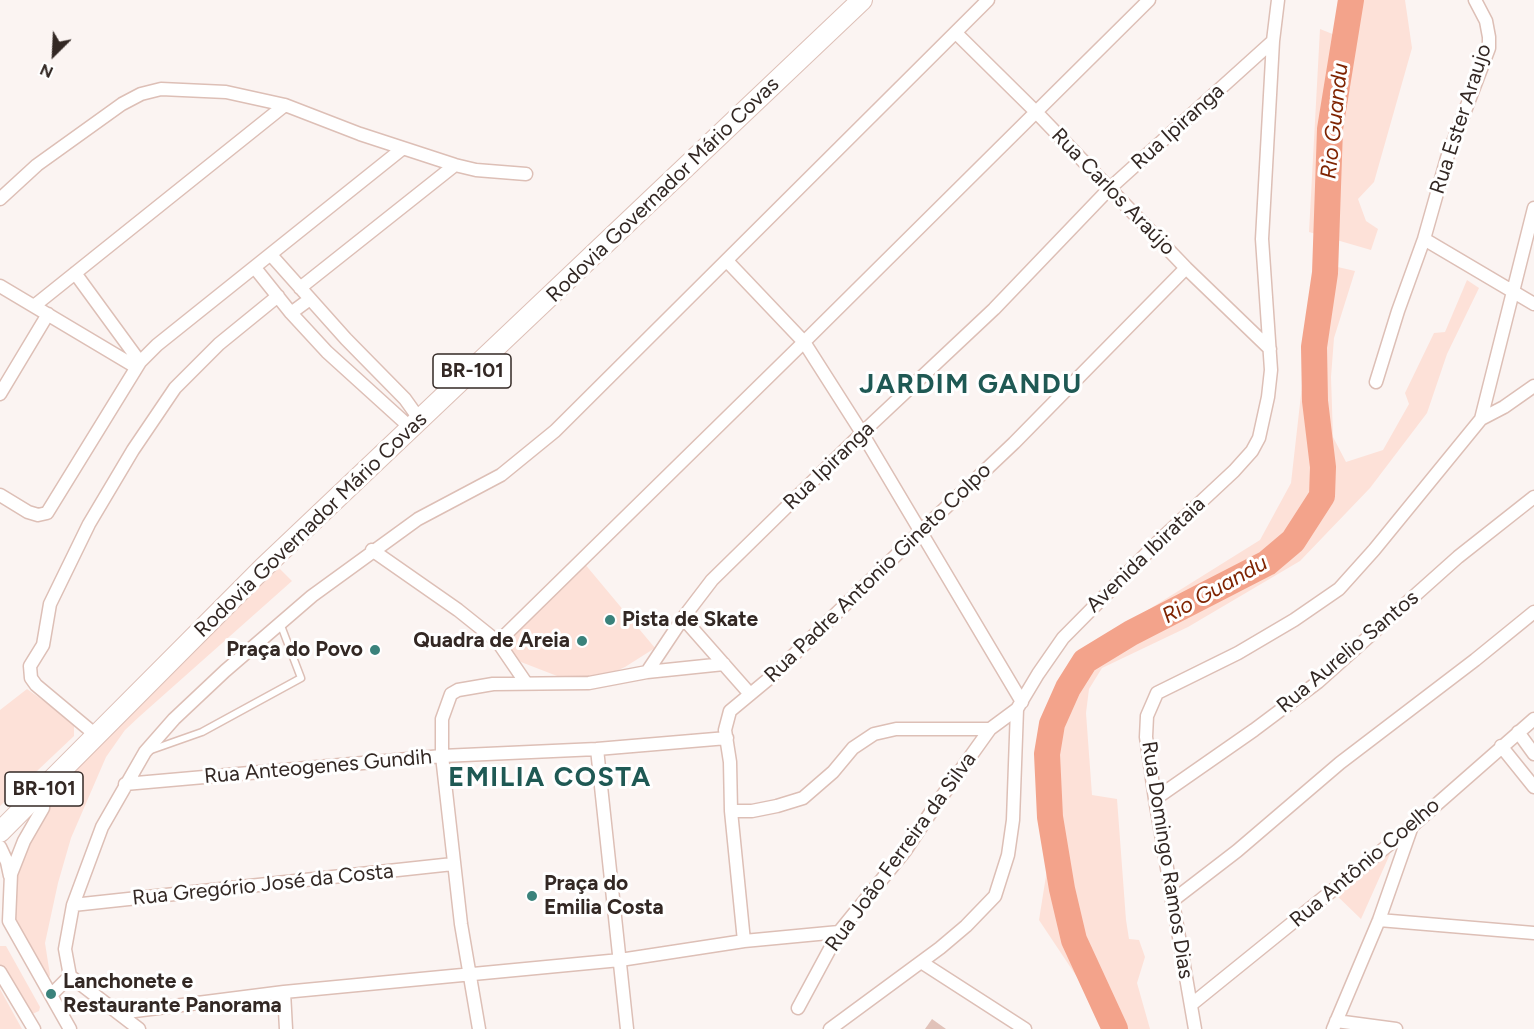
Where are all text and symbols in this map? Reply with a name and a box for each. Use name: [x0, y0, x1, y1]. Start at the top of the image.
north arrow: [24, 24, 84, 84]
street label: Rua Ester Araujo: [1425, 41, 1497, 197]
text: N: [37, 60, 56, 82]
water label: Rio Guandu: [1316, 62, 1354, 180]
street label: Rodovia Governador Mário Covas: [541, 72, 785, 308]
street label: Rua Ipiranga: [1126, 79, 1230, 175]
street label: Rua Carlos Araújo: [1046, 123, 1180, 261]
road number: BR-101: [433, 354, 511, 388]
district label: JARDIM GANDU: [859, 369, 1083, 401]
street label: Rodovia Governador Mário Covas: [189, 407, 433, 643]
street label: Rua Ipiranga: [778, 417, 880, 515]
street label: Rua Padre Antonio Gineto Colpo: [759, 458, 997, 688]
street label: Avenida Ibirataia: [1081, 492, 1211, 618]
water label: Rio Guandu: [1158, 550, 1272, 630]
street label: Rua Aurelio Santos: [1272, 585, 1424, 719]
place label: Pista de Skate: [622, 607, 758, 633]
marker: Pista de Skate: [603, 613, 617, 627]
place label: Quadra de Areia: [413, 628, 570, 654]
marker: Quadra de Areia: [575, 634, 589, 648]
place label: Praça do Povo: [226, 637, 363, 663]
marker: Praça do Povo: [368, 643, 382, 657]
street label: Rua Domingo Ramos Dias: [1136, 739, 1198, 981]
street label: Rua Anteogenes Gundih: [203, 744, 433, 790]
street label: Rua João Ferreira da Silva: [820, 747, 982, 957]
district label: EMILIA COSTA: [448, 762, 652, 794]
road number: BR-101: [5, 772, 83, 806]
street label: Rua Antônio Coelho: [1285, 793, 1445, 933]
street label: Rua Gregório José da Costa: [131, 859, 395, 911]
place label: Praça do Emilia Costa: [544, 871, 664, 921]
marker: Praça do Emilia Costa: [525, 889, 539, 903]
place label: Lanchonete e Restaurante Panorama: [63, 969, 282, 1019]
marker: Lanchonete e Restaurante Panorama: [44, 987, 58, 1001]

